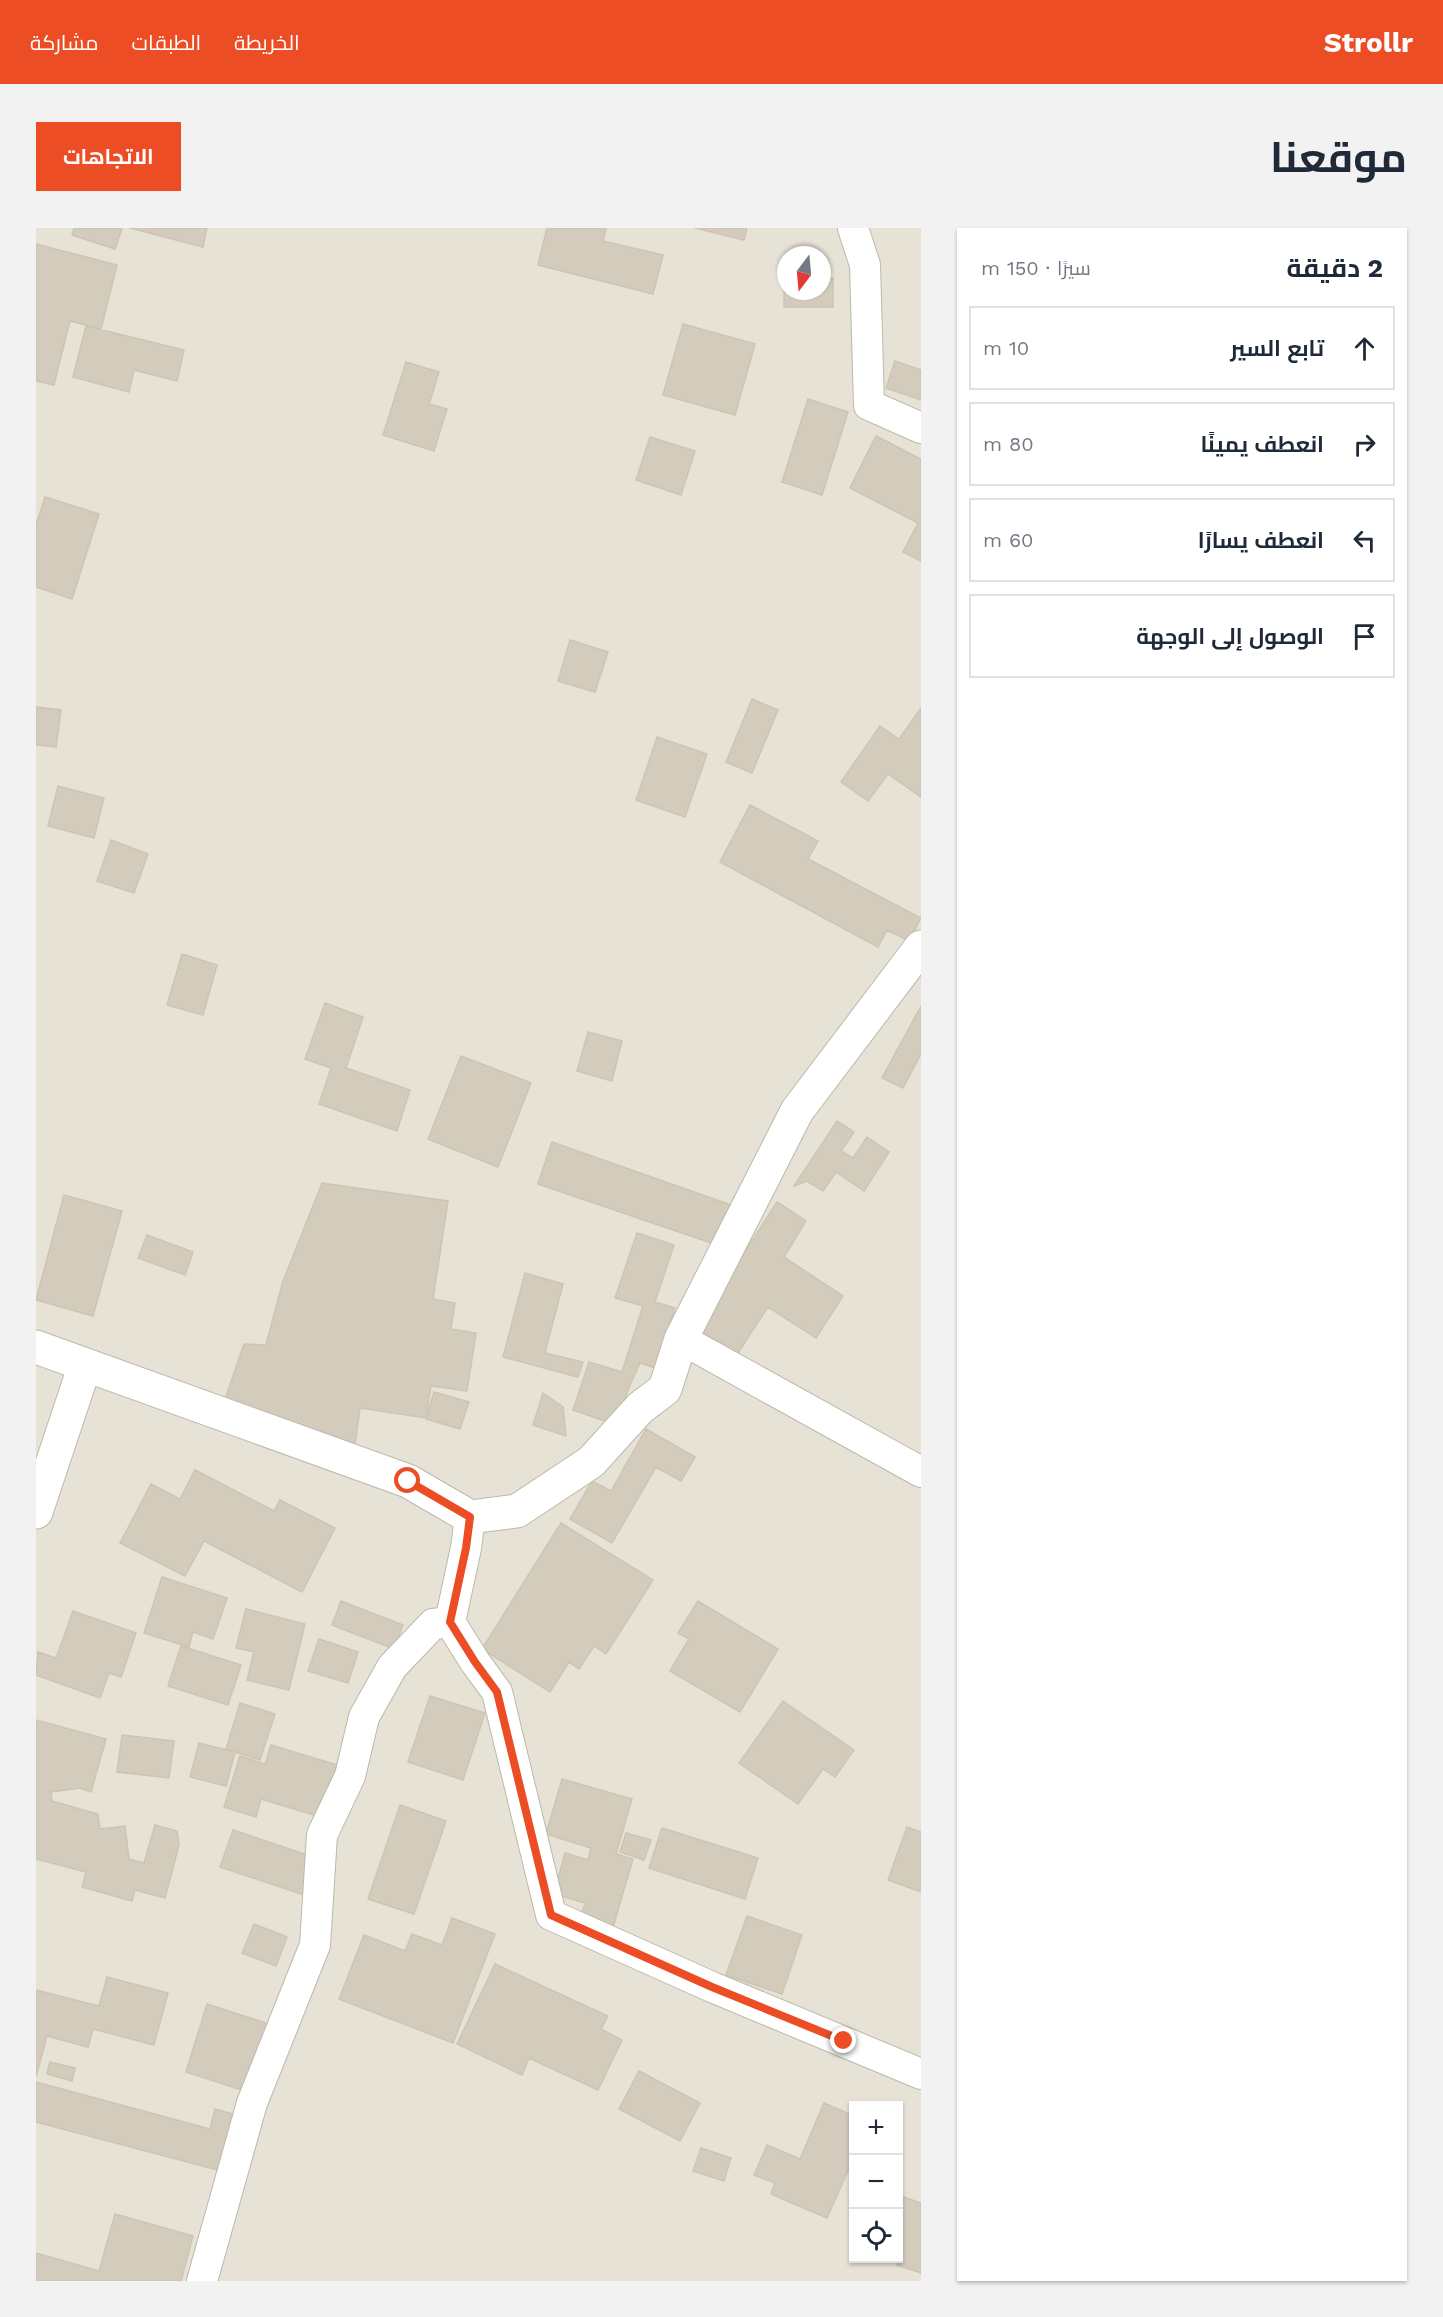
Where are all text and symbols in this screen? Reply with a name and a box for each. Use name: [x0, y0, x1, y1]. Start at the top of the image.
text: Strollr: [1324, 26, 1413, 59]
text: مشاركة: [30, 30, 99, 55]
text: الطبقات: [132, 30, 201, 55]
text: الخريطة: [234, 30, 300, 55]
button: الاتجاهات: [36, 122, 181, 191]
text: موقعنا: [1270, 133, 1407, 182]
north arrow: [777, 246, 831, 300]
text: 2 دقيقة: [1287, 253, 1383, 283]
text: سيرًا · 150 m: [981, 256, 1091, 280]
icon: ahead: [1348, 332, 1381, 365]
text: 10 m: [983, 336, 1029, 360]
text: تابع السير: [1230, 336, 1324, 361]
icon: right: [1348, 428, 1381, 461]
text: 80 m: [983, 432, 1034, 456]
text: انعطف يمينًا: [1200, 432, 1324, 457]
icon: left: [1348, 524, 1381, 557]
text: 60 m: [983, 528, 1034, 552]
text: انعطف يسارًا: [1198, 528, 1324, 553]
icon: arrive: [1348, 620, 1381, 653]
text: الوصول إلى الوجهة: [1136, 624, 1324, 649]
route start: [394, 1467, 420, 1493]
route end: [830, 2027, 856, 2053]
map controls: [849, 2101, 903, 2263]
button: +: [849, 2101, 903, 2155]
button: −: [849, 2155, 903, 2209]
button: locate: [849, 2209, 903, 2263]

